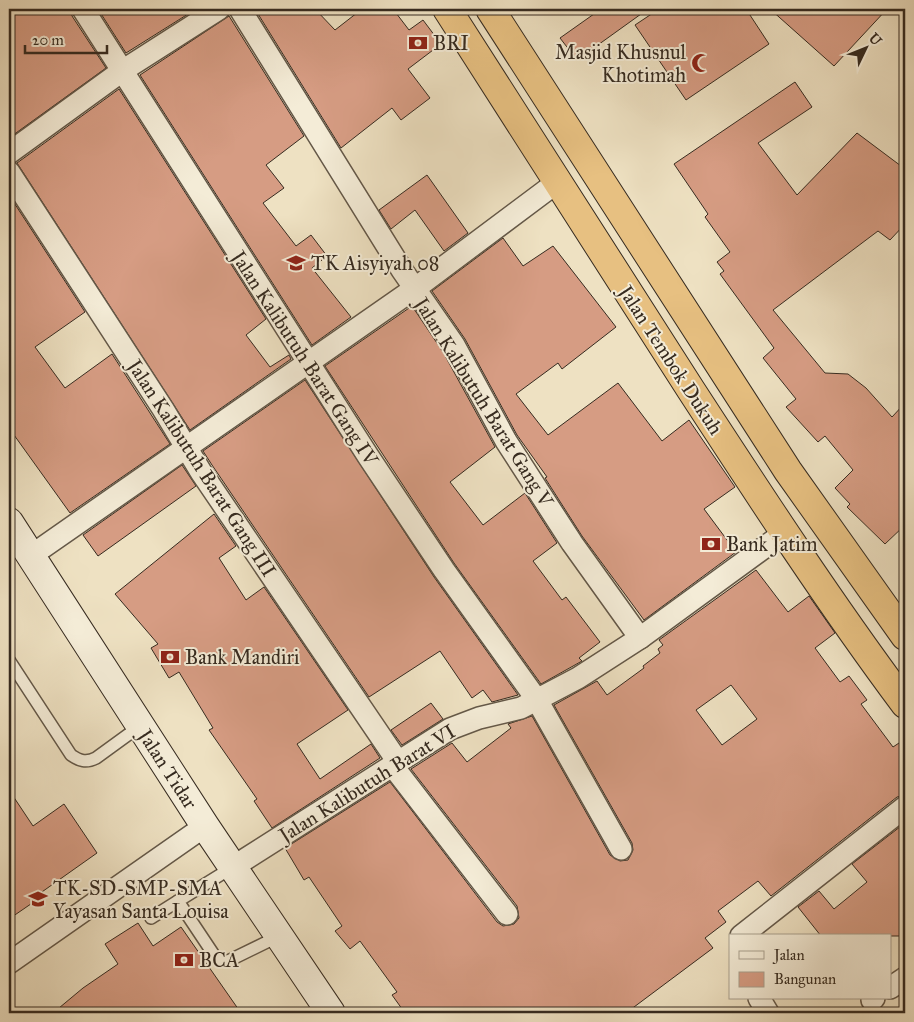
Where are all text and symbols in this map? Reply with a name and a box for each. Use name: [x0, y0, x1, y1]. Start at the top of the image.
scale bar: [25, 22, 108, 54]
north arrow: [842, 22, 892, 72]
text: U: [865, 30, 886, 50]
text: 20 m: [32, 31, 64, 49]
place label: BRI: [433, 31, 469, 55]
bank icon: BRI: [407, 32, 429, 54]
place label: Masjid Khusnul Khotimah: [555, 40, 687, 87]
mosque icon: Masjid Khusnul Khotimah: [690, 52, 712, 74]
street label: Jalan Kalibutuh Barat Gang IV: [225, 245, 384, 471]
place label: TK Aisyiyah 08: [311, 251, 439, 275]
school or university icon: TK Aisyiyah 08: [285, 252, 307, 274]
street label: Jalan Tembok Dukuh: [612, 279, 728, 440]
street label: Jalan Kalibutuh Barat Gang V: [408, 291, 559, 513]
street label: Jalan Kalibutuh Barat Gang III: [121, 353, 281, 582]
place label: Bank Jatim: [726, 532, 818, 557]
bank icon: Bank Jatim: [700, 533, 722, 555]
place label: Bank Mandiri: [185, 645, 300, 669]
bank icon: Bank Mandiri: [159, 646, 181, 668]
street label: Jalan Kalibutuh Barat VI: [273, 719, 460, 849]
street label: Jalan Tidar: [131, 723, 203, 814]
place label: TK-SD-SMP-SMA Yayasan Santa Louisa: [53, 876, 229, 923]
school or university icon: TK-SD-SMP-SMA Yayasan Santa Louisa: [27, 888, 49, 910]
legend: [729, 934, 892, 1000]
text: Jalan: [772, 946, 805, 965]
place label: BCA: [199, 948, 240, 972]
bank icon: BCA: [173, 949, 195, 971]
text: Bangunan: [774, 970, 836, 988]

